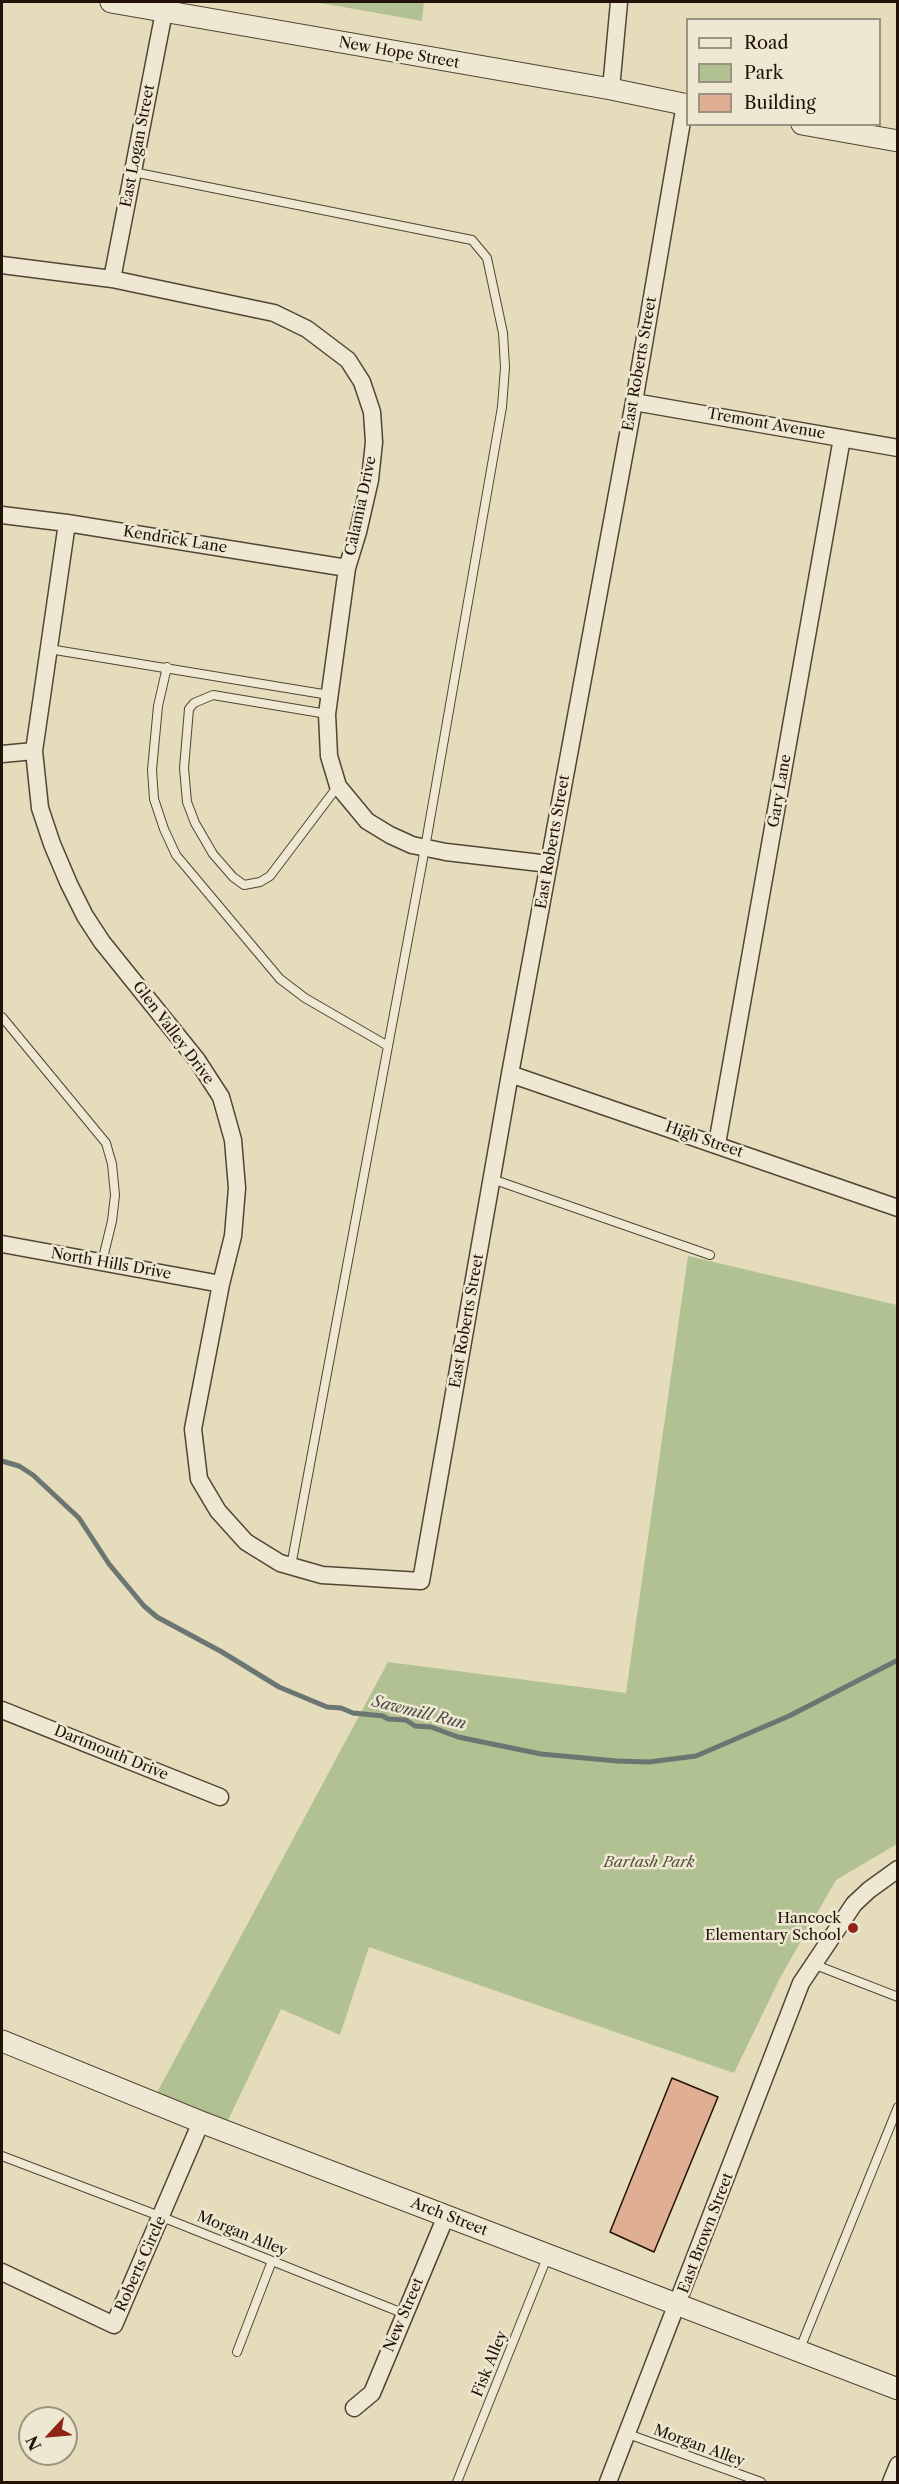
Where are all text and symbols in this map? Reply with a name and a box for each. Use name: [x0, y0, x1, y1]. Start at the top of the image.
legend: [686, 18, 881, 126]
text: Road: [744, 32, 789, 54]
street label: New Hope Street: [337, 34, 461, 72]
text: Park: [744, 62, 783, 84]
street label: East Logan Street: [117, 83, 159, 209]
text: Building: [744, 92, 816, 114]
street label: East Roberts Street: [619, 295, 661, 433]
street label: Tremont Avenue: [705, 405, 827, 443]
street label: Calamia Drive: [342, 455, 380, 557]
street label: Kendrick Lane: [122, 523, 228, 557]
street label: Gary Lane: [765, 753, 795, 829]
street label: East Roberts Street: [532, 773, 574, 911]
street label: Glen Valley Drive: [128, 978, 218, 1088]
street label: High Street: [663, 1118, 745, 1162]
street label: North Hills Drive: [49, 1245, 173, 1283]
street label: East Roberts Street: [446, 1252, 488, 1390]
water label: Sawmill Run: [370, 1692, 468, 1734]
street label: Dartmouth Drive: [51, 1722, 171, 1784]
park label: Bartash Park: [603, 1854, 695, 1872]
place label: Hancock Elementary School: [705, 1910, 841, 1945]
marker: Hancock Elementary School: [846, 1921, 860, 1935]
street label: East Brown Street: [675, 2170, 737, 2296]
street label: Arch Street: [408, 2194, 490, 2240]
street label: Morgan Alley: [194, 2208, 290, 2260]
street label: Roberts Circle: [112, 2213, 170, 2315]
street label: New Street: [380, 2275, 428, 2355]
street label: Fisk Alley: [469, 2328, 511, 2400]
north arrow: [18, 2406, 78, 2466]
street label: Morgan Alley: [651, 2421, 747, 2471]
text: N: [22, 2432, 46, 2454]

